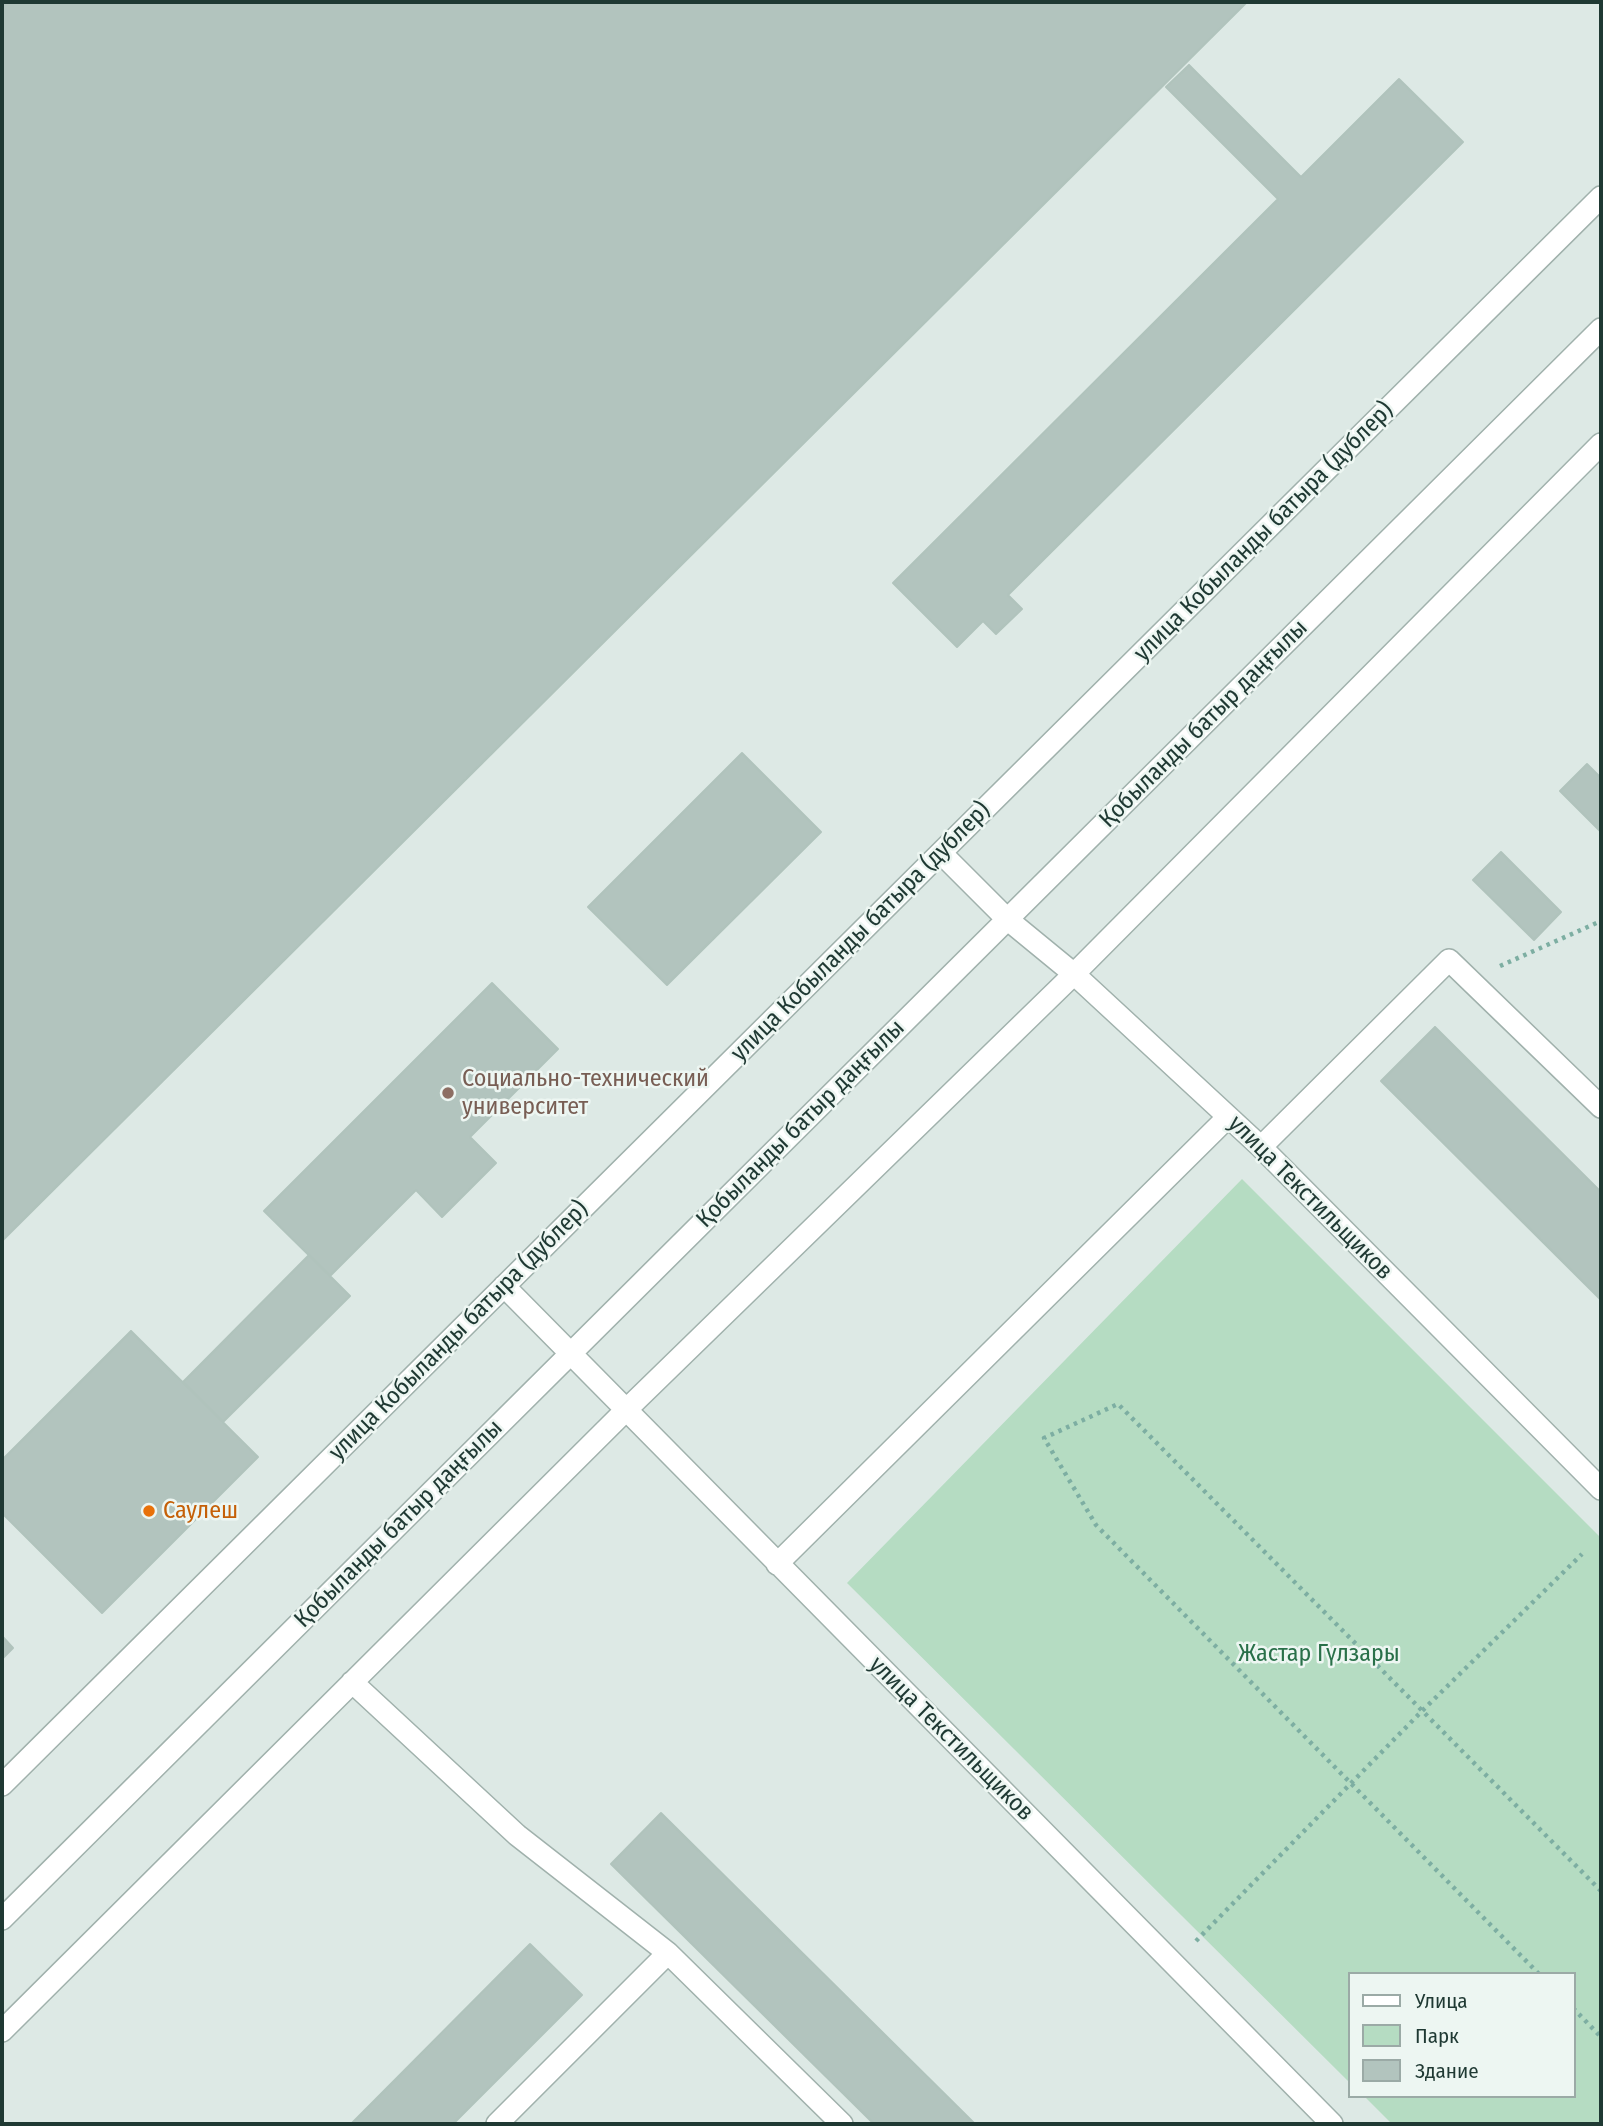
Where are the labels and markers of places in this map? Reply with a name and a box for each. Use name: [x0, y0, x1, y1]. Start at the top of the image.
place label: Социально-технический университет: [462, 1065, 709, 1121]
marker: Социально-технический университет: [440, 1085, 456, 1101]
place label: Саулеш: [163, 1497, 238, 1525]
marker: Саулеш: [141, 1503, 157, 1519]

